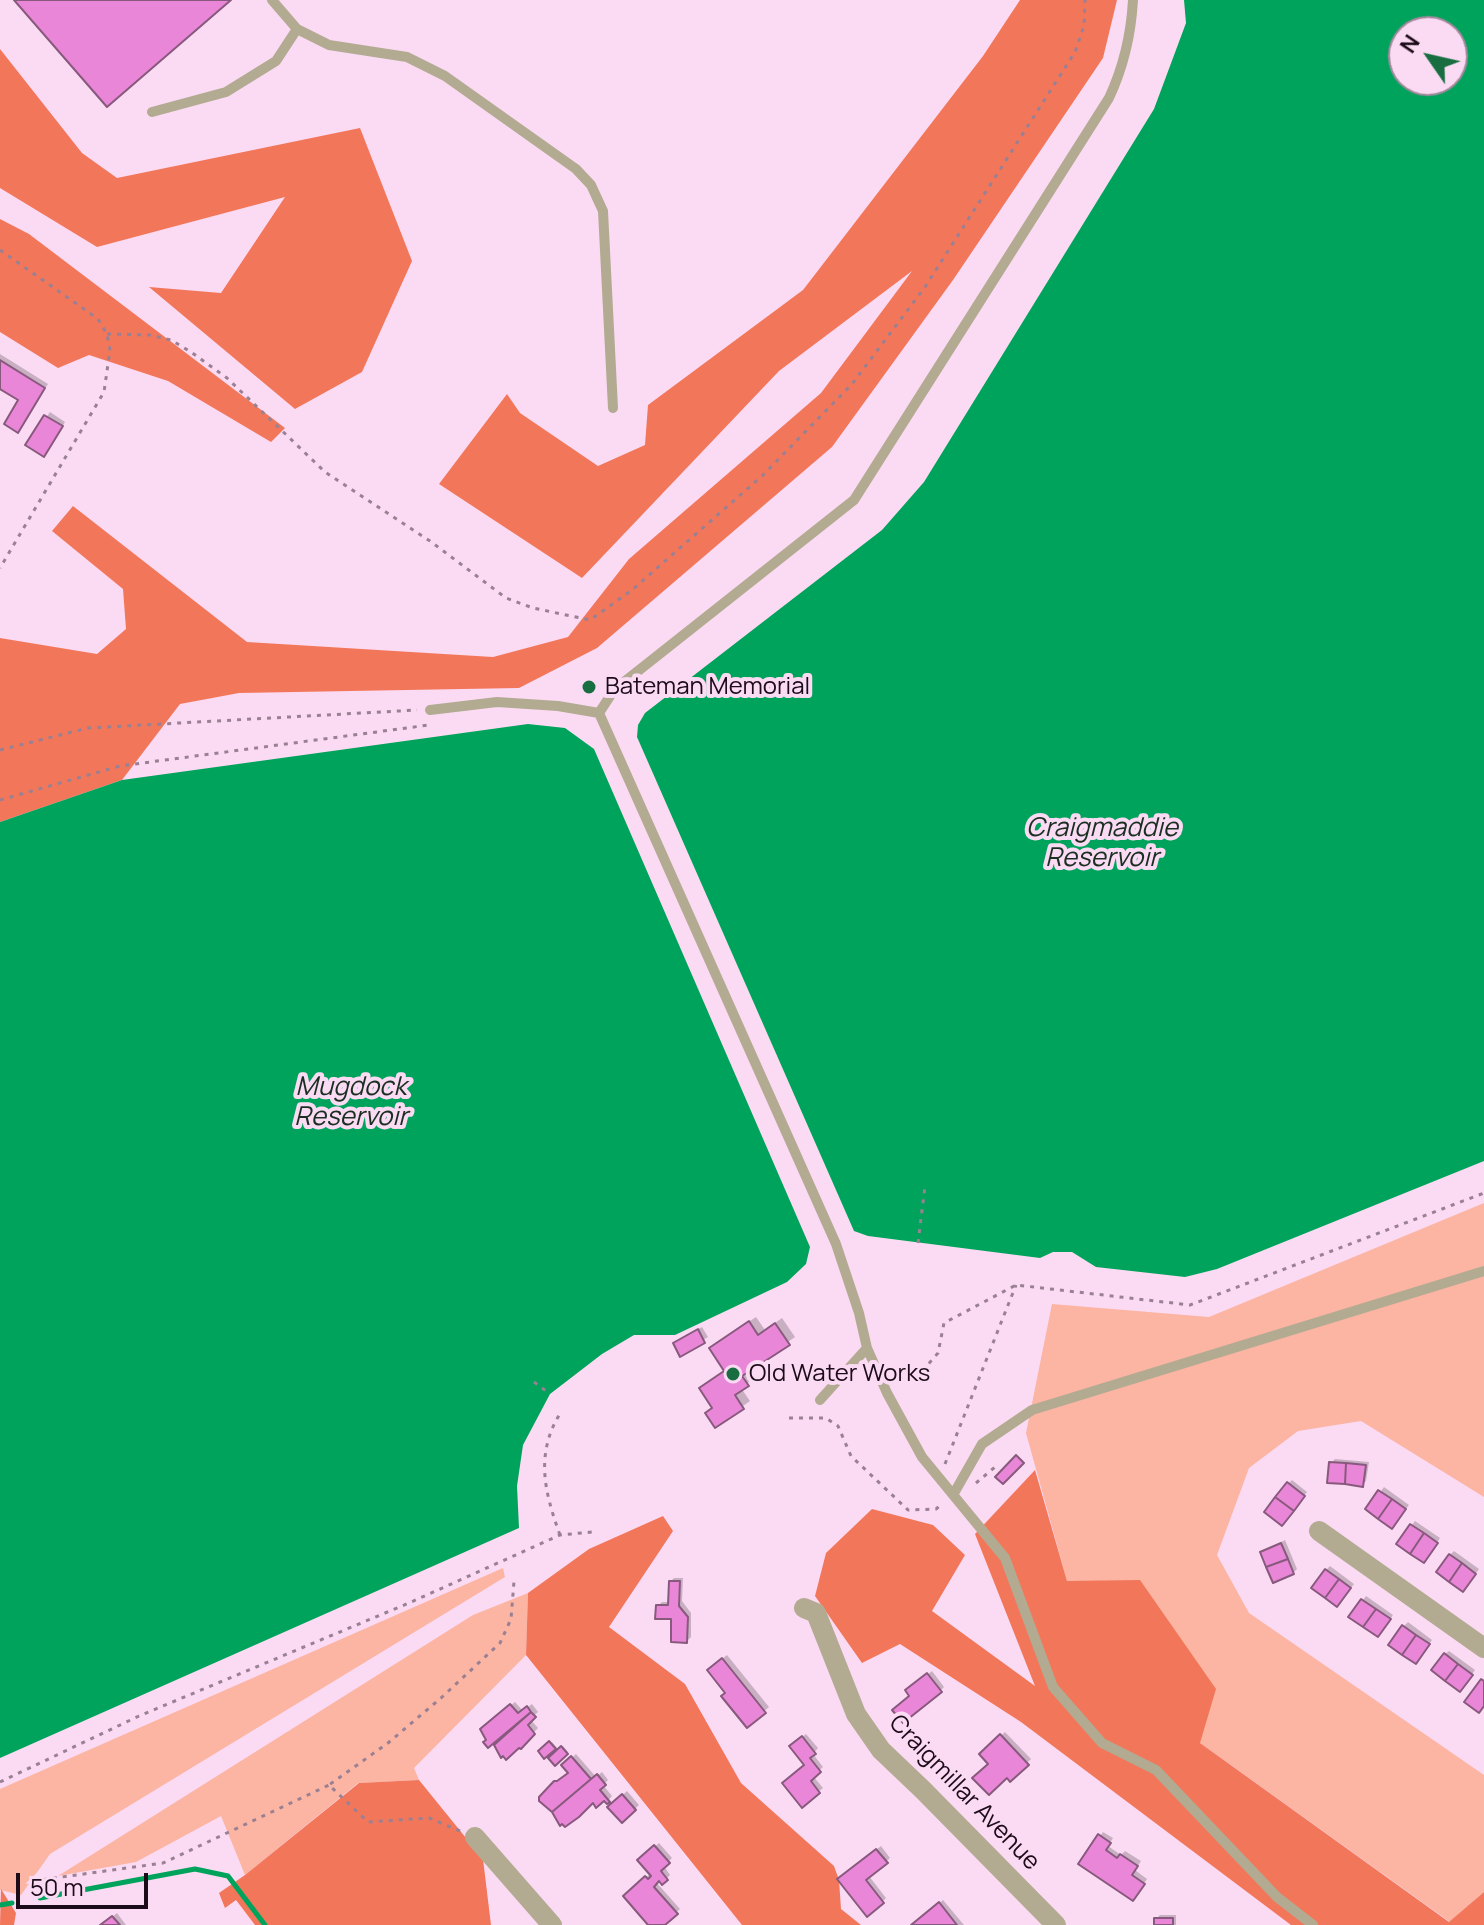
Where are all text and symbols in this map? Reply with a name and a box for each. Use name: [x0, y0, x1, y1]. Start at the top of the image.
north arrow: [1388, 16, 1468, 96]
text: N: [1393, 29, 1427, 59]
place label: Bateman Memorial: [605, 673, 810, 701]
marker: Bateman Memorial: [580, 678, 598, 696]
water label: Craigmaddie Reservoir: [1026, 813, 1178, 874]
water label: Mugdock Reservoir: [294, 1072, 408, 1134]
place label: Old Water Works: [749, 1360, 930, 1388]
marker: Old Water Works: [724, 1365, 742, 1383]
street label: Craigmillar Avenue: [883, 1709, 1045, 1877]
scale bar: [20, 1857, 152, 1907]
text: 50 m: [30, 1870, 84, 1903]

